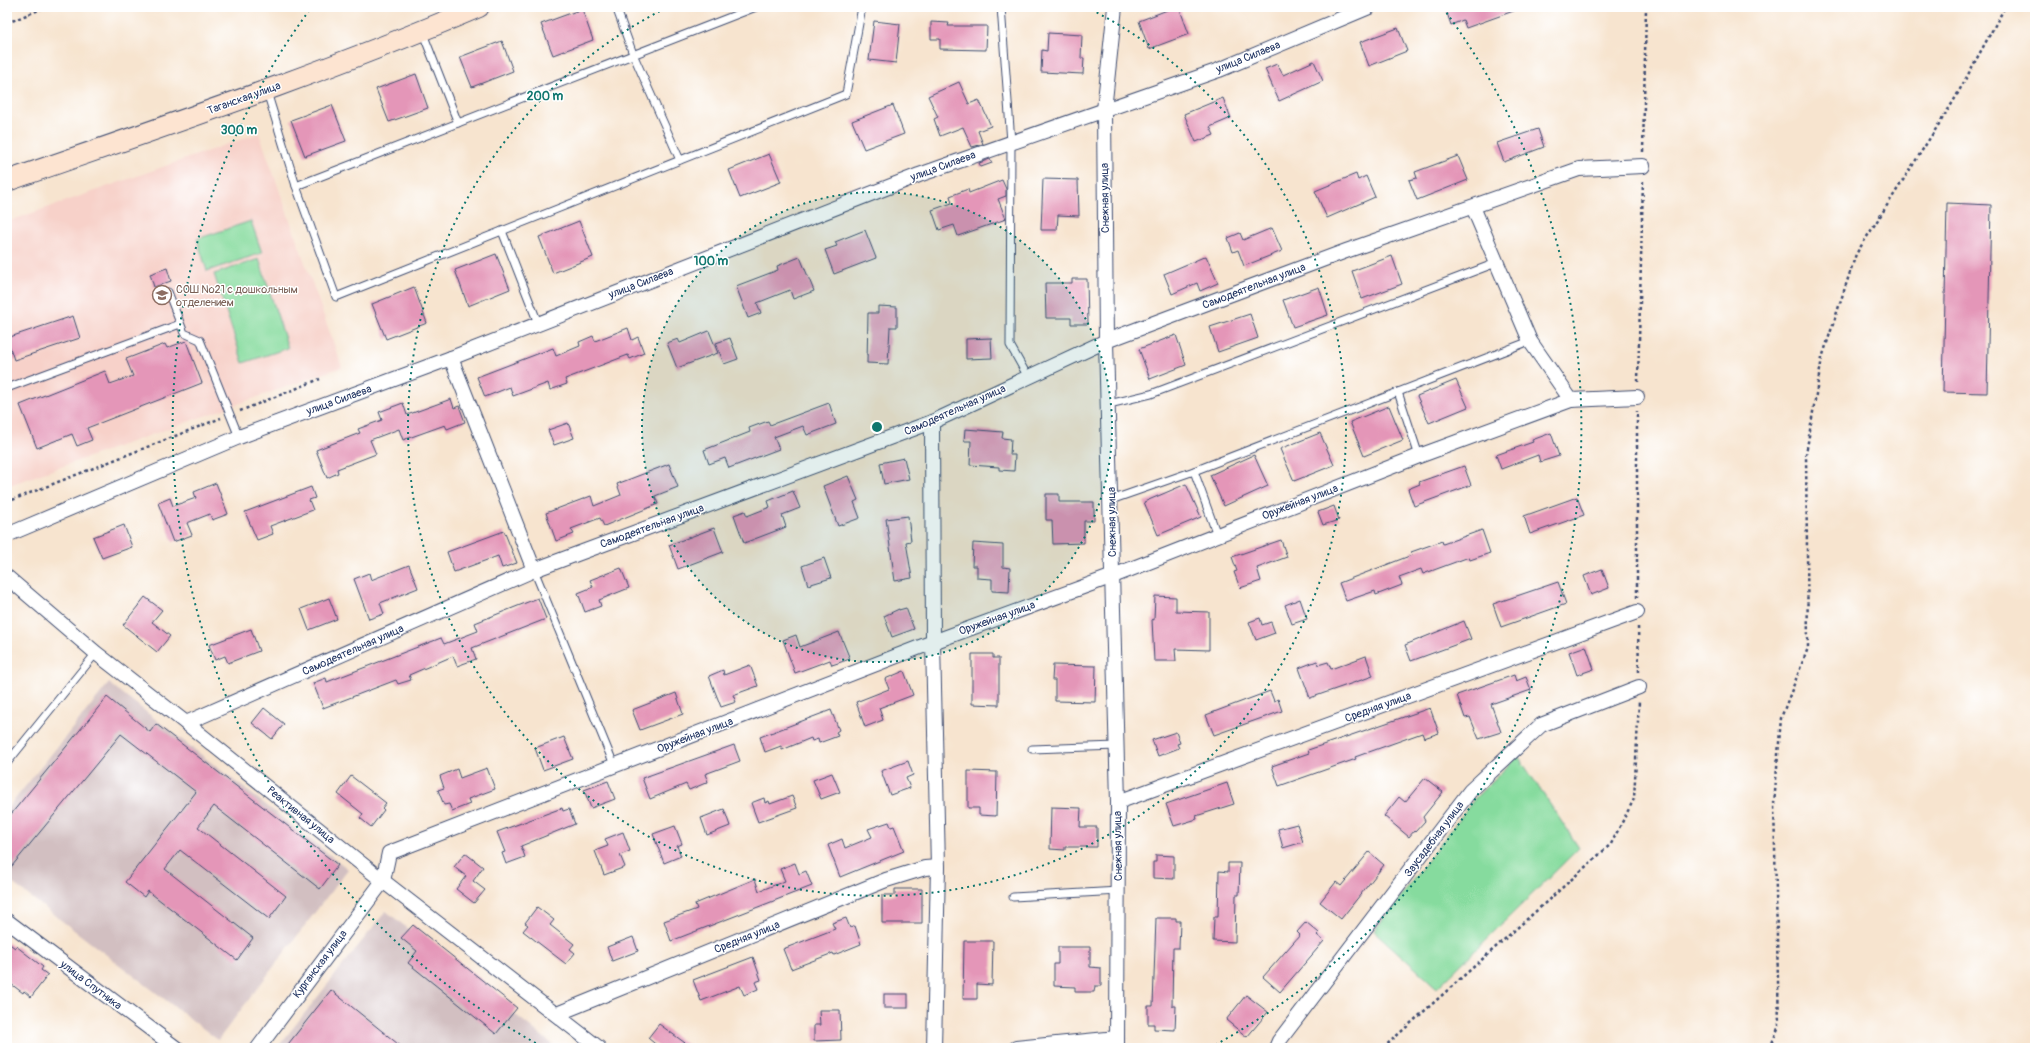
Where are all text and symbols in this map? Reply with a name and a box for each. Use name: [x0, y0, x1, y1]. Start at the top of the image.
street label: улица Силаева: [1213, 38, 1282, 76]
street label: Таганская улица: [206, 79, 282, 117]
text: 200 m: [527, 89, 564, 104]
text: 300 m: [221, 123, 258, 138]
street label: улица Силаева: [908, 148, 977, 184]
street label: Снежная улица: [1098, 163, 1112, 233]
text: 100 m: [694, 254, 729, 269]
street label: Самодеятельная улица: [1201, 260, 1307, 312]
street label: улица Силаева: [606, 265, 675, 302]
place label: СОШ №21 с дошкольным отделением: [176, 283, 298, 309]
school or university icon: СОШ №21 с дошкольным отделением: [151, 284, 173, 306]
street label: улица Силаева: [304, 382, 373, 418]
street label: Самодеятельная улица: [902, 382, 1008, 438]
centre of rings: [870, 420, 884, 434]
street label: Оружейная улица: [1260, 482, 1340, 522]
street label: Снежная улица: [1105, 487, 1119, 557]
street label: Самодеятельная улица: [598, 501, 706, 551]
street label: Оружейная улица: [957, 598, 1037, 638]
street label: Самодеятельная улица: [300, 622, 406, 678]
street label: Средняя улица: [1343, 689, 1413, 725]
street label: Оружейная улица: [655, 715, 735, 755]
street label: Реактивная улица: [265, 784, 337, 846]
street label: Заусадебная улица: [1401, 799, 1467, 879]
street label: Снежная улица: [1111, 811, 1125, 881]
street label: Средняя улица: [712, 918, 782, 956]
street label: Курганская улица: [290, 927, 350, 1001]
street label: улица Спутника: [57, 957, 124, 1012]

